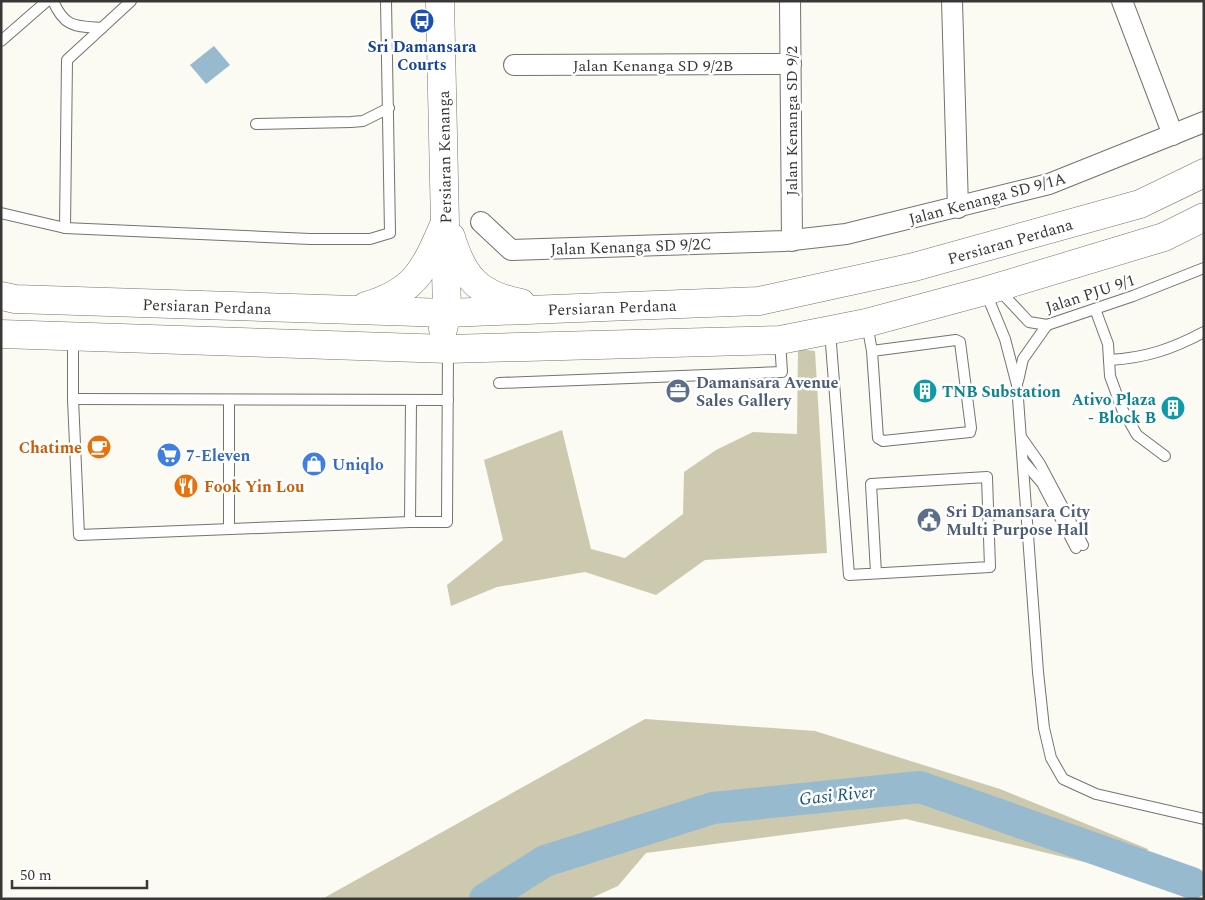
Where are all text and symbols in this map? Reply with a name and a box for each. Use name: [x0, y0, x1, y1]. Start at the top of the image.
bus stop icon: Sri Damansara Courts: [409, 8, 435, 34]
place label: Sri Damansara Courts: [367, 35, 477, 77]
street label: Jalan Kenanga SD 9/2: [780, 46, 804, 196]
street label: Jalan Kenanga SD 9/2B: [573, 54, 733, 78]
street label: Persiaran Kenanga: [432, 90, 458, 224]
street label: Jalan Kenanga SD 9/1A: [906, 166, 1069, 232]
street label: Persiaran Perdana: [945, 213, 1076, 271]
street label: Jalan Kenanga SD 9/2C: [550, 232, 712, 262]
street label: Jalan PJU 9/1: [1042, 268, 1138, 320]
street label: Persiaran Perdana: [142, 293, 272, 321]
street label: Persiaran Perdana: [547, 294, 677, 322]
place label: Damansara Avenue Sales Gallery: [696, 371, 839, 413]
office icon: Damansara Avenue Sales Gallery: [665, 378, 691, 404]
building icon: TNB Substation: [912, 378, 938, 404]
place label: TNB Substation: [942, 380, 1061, 404]
place label: Ativo Plaza - Block B: [1071, 388, 1157, 430]
building icon: Ativo Plaza - Block B: [1160, 395, 1186, 421]
cafe icon: Chatime: [86, 434, 112, 460]
place label: Chatime: [19, 436, 82, 460]
supermarket icon: 7-Eleven: [156, 442, 182, 468]
place label: 7-Eleven: [186, 444, 251, 468]
shop icon: Uniqlo: [301, 451, 327, 477]
place label: Uniqlo: [332, 453, 384, 477]
restaurant icon: Fook Yin Lou: [173, 473, 199, 499]
place label: Fook Yin Lou: [204, 475, 305, 499]
place label: Sri Damansara City Multi Purpose Hall: [946, 500, 1091, 542]
public building icon: Sri Damansara City Multi Purpose Hall: [916, 507, 942, 533]
water label: Gasi River: [798, 778, 877, 813]
scale bar: [12, 858, 148, 890]
text: 50 m: [20, 864, 52, 887]

